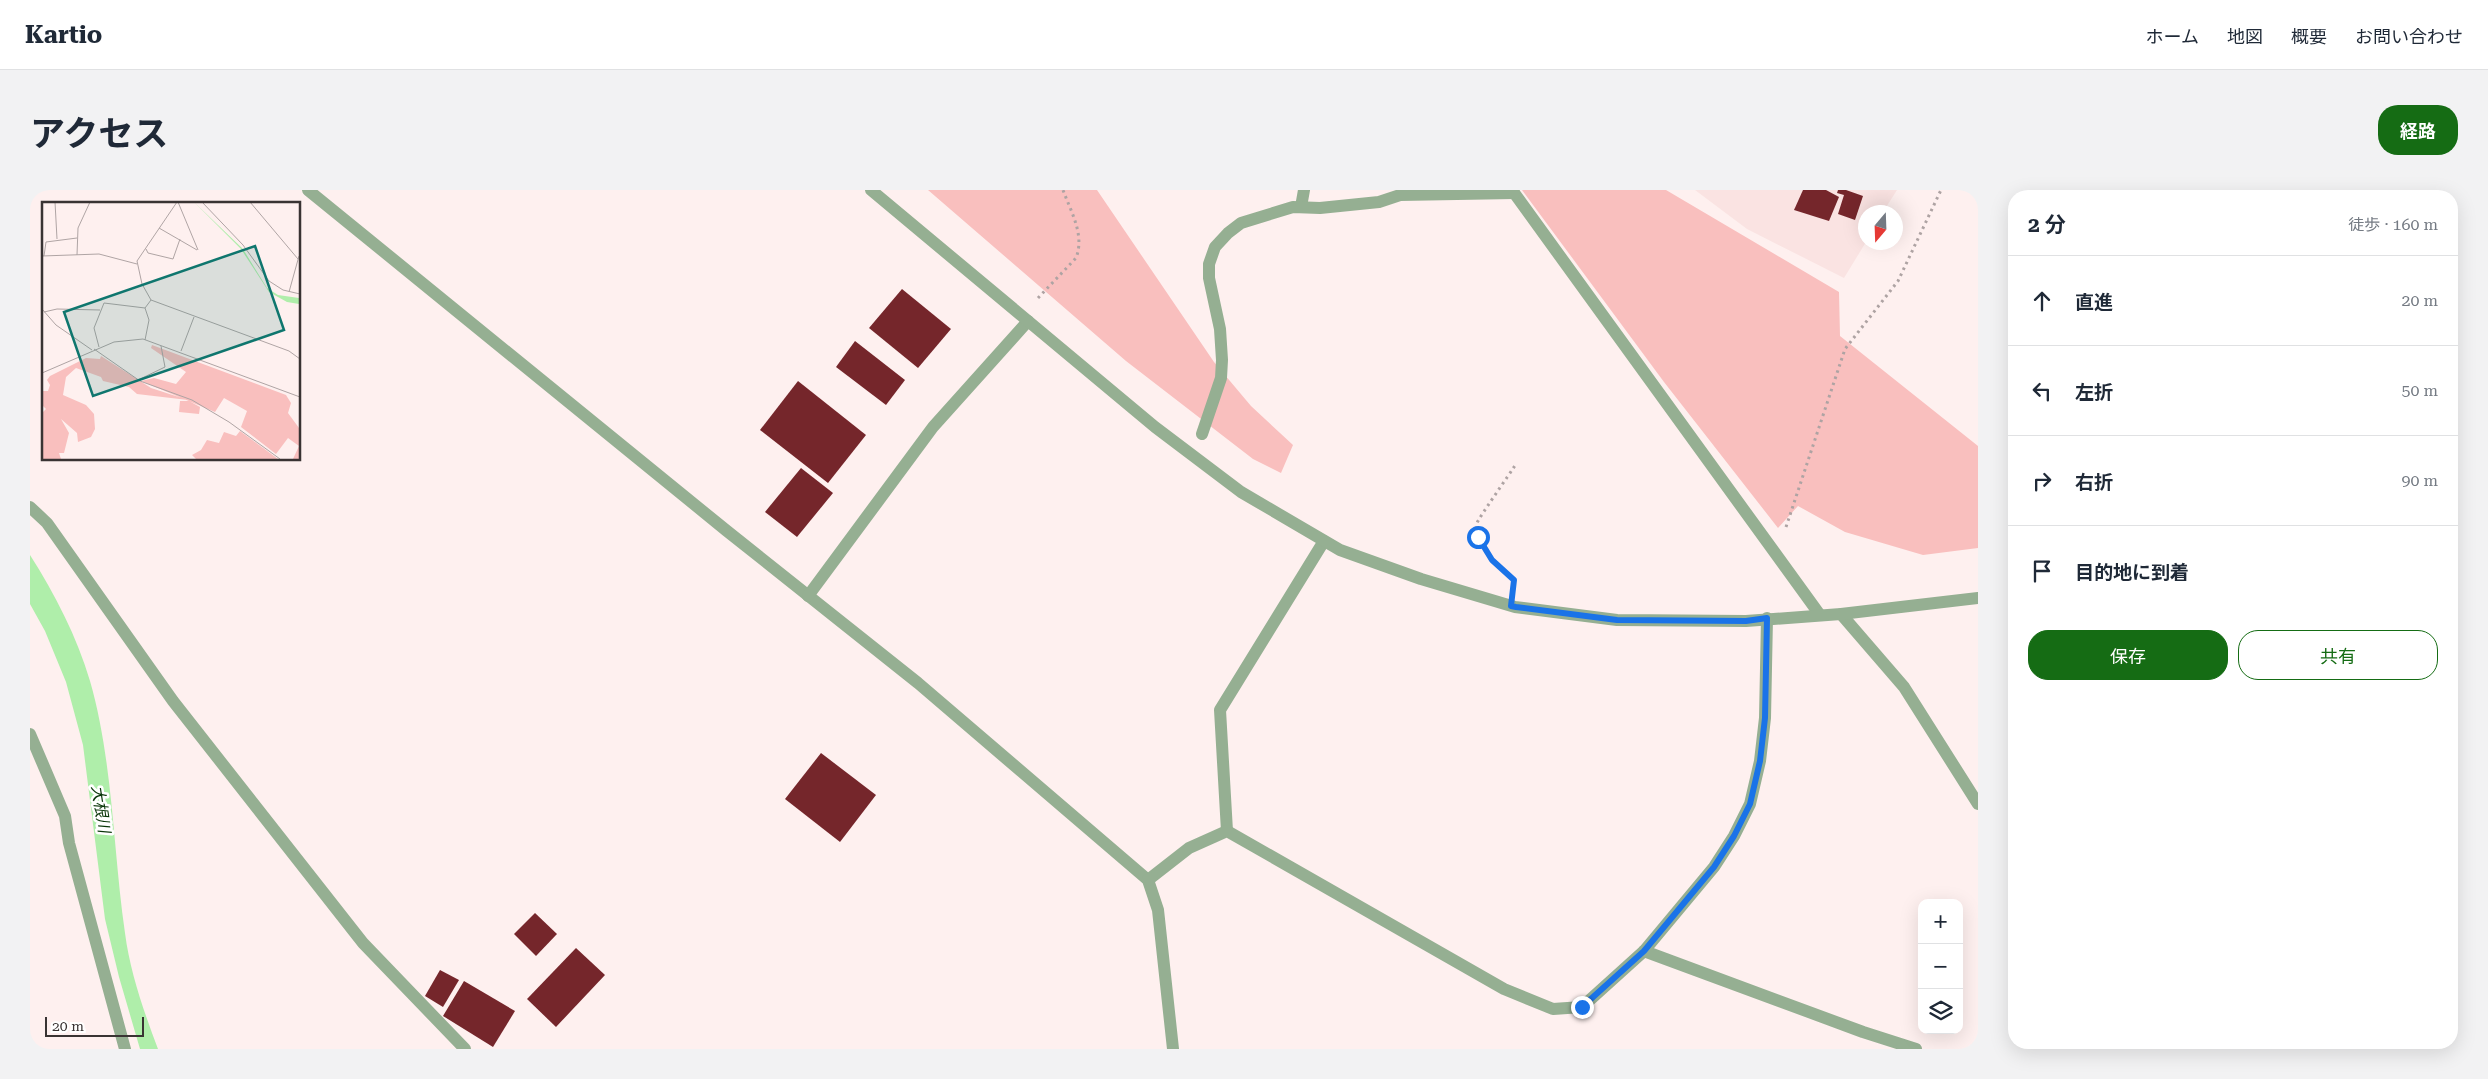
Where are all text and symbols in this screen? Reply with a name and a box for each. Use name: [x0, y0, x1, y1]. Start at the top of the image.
text: Kartio: [25, 21, 102, 49]
text: ホーム: [2146, 26, 2199, 47]
text: 地図: [2227, 26, 2263, 47]
text: 概要: [2291, 26, 2327, 47]
text: お問い合わせ: [2355, 26, 2463, 47]
button: 経路: [2378, 105, 2458, 155]
text: アクセス: [30, 114, 168, 155]
inset map: [42, 202, 300, 460]
north arrow: [1858, 205, 1903, 250]
text: 2 分: [2028, 213, 2066, 237]
text: 徒歩 · 160 m: [2348, 215, 2438, 234]
icon: ahead: [2028, 287, 2056, 315]
text: 直進: [2075, 291, 2113, 314]
text: 20 m: [2401, 291, 2438, 310]
icon: left: [2028, 377, 2056, 405]
text: 左折: [2075, 381, 2113, 404]
text: 50 m: [2401, 381, 2438, 400]
icon: right: [2028, 467, 2056, 495]
text: 右折: [2075, 471, 2113, 494]
text: 90 m: [2401, 471, 2438, 490]
route start: [1467, 526, 1490, 549]
icon: arrive: [2028, 557, 2056, 585]
text: 目的地に到着: [2075, 561, 2189, 584]
button: 保存: [2028, 630, 2228, 680]
button: 共有: [2238, 630, 2438, 680]
water label: 大根川: [88, 784, 114, 836]
map controls: [1918, 899, 1963, 1034]
button: +: [1918, 899, 1963, 944]
button: −: [1918, 944, 1963, 989]
button: layers: [1918, 989, 1963, 1034]
route end: [1571, 996, 1594, 1019]
scale bar: [45, 1014, 144, 1037]
text: 20 m: [52, 1018, 84, 1034]

